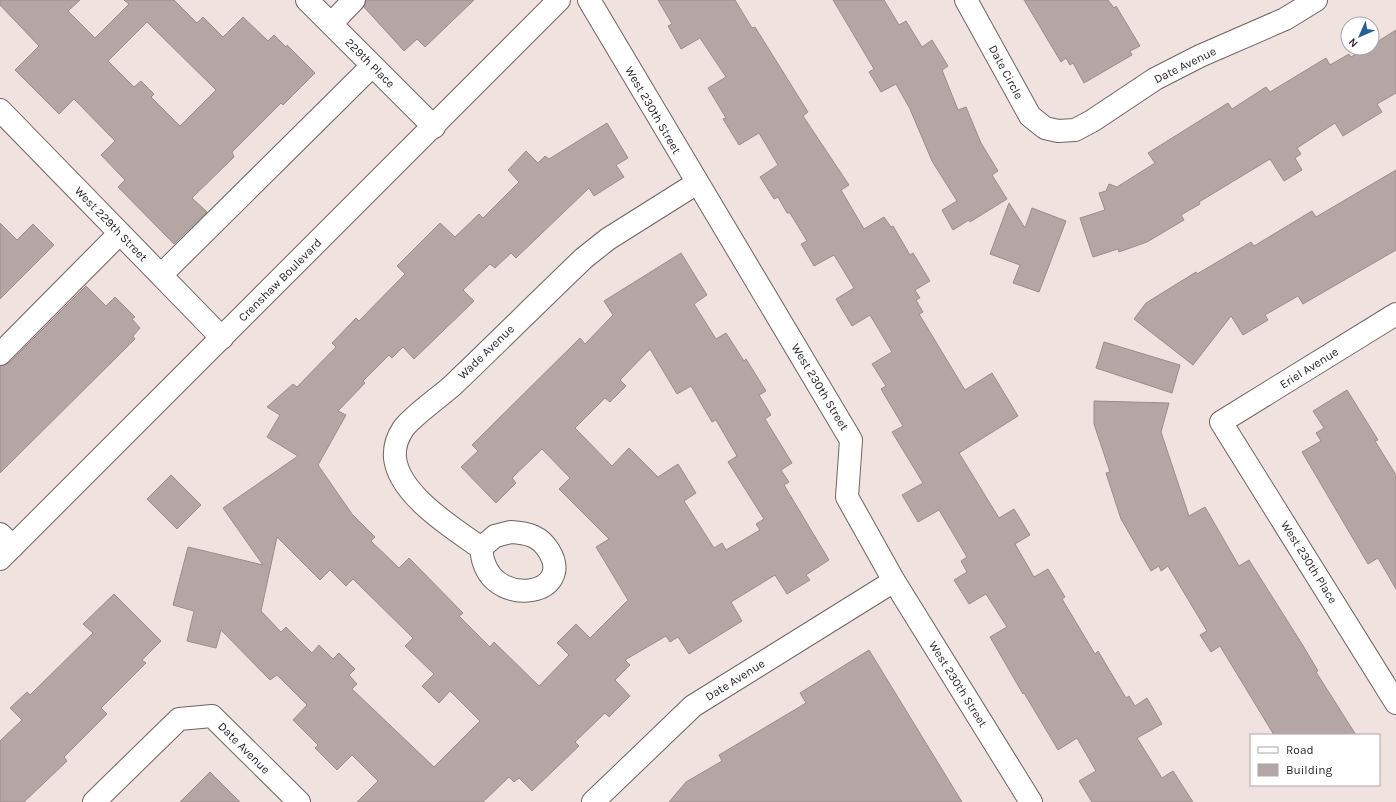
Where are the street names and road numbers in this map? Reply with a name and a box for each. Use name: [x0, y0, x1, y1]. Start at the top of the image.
street label: 229th Place: [342, 35, 398, 91]
street label: Date Circle: [986, 43, 1026, 101]
street label: Date Avenue: [1152, 44, 1218, 86]
street label: West 230th Street: [622, 64, 684, 157]
street label: West 229th Street: [72, 184, 151, 265]
street label: Crenshaw Boulevard: [236, 236, 324, 324]
street label: Wade Avenue: [455, 322, 517, 382]
street label: West 230th Street: [789, 341, 852, 433]
street label: Eriel Avenue: [1277, 344, 1341, 392]
street label: West 230th Place: [1278, 518, 1340, 606]
street label: West 230th Street: [926, 638, 990, 730]
street label: Date Avenue: [703, 656, 767, 704]
street label: Date Avenue: [215, 719, 273, 777]

